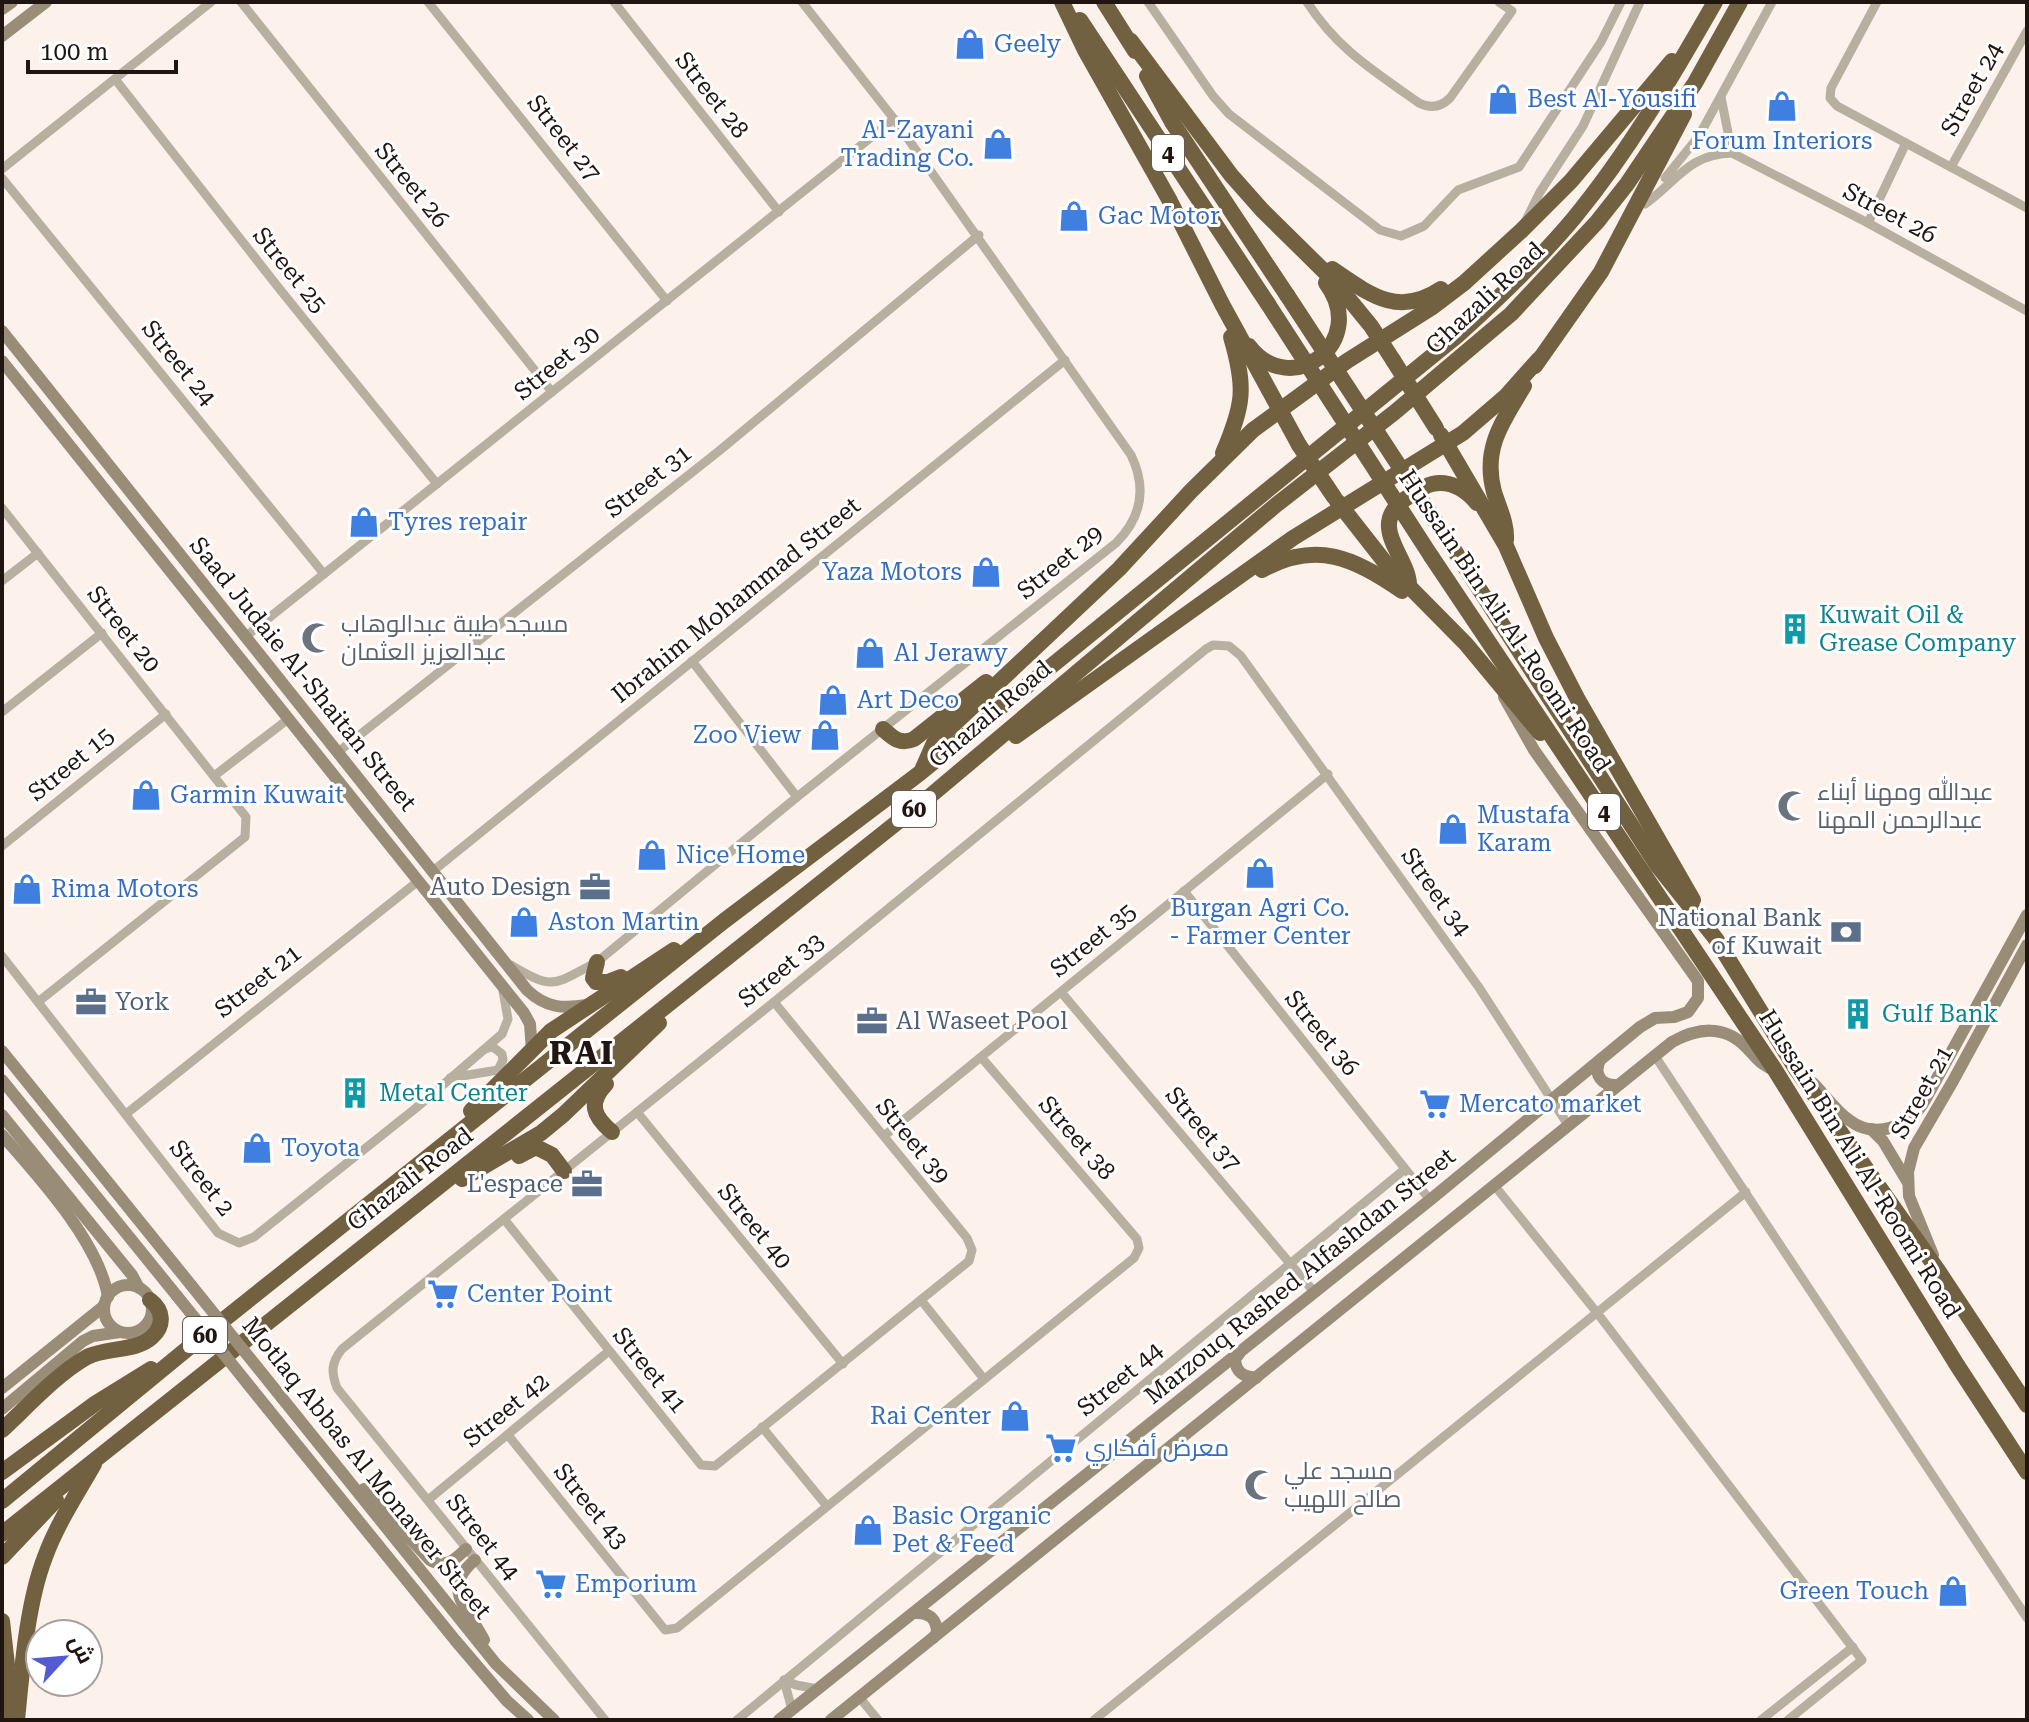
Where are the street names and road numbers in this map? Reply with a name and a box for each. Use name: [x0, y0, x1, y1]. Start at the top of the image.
street label: Street 24: [1935, 37, 2009, 140]
street label: Street 28: [670, 46, 754, 144]
street label: Street 27: [522, 89, 606, 187]
road number: 4: [1152, 135, 1184, 171]
street label: Street 26: [369, 137, 455, 233]
street label: Street 26: [1838, 177, 1942, 249]
street label: Street 25: [247, 222, 333, 318]
street label: Ghazali Road: [1420, 236, 1550, 360]
street label: Street 24: [136, 315, 222, 412]
street label: Street 30: [509, 320, 605, 406]
street label: Street 31: [599, 439, 697, 523]
street label: Hussain Bin Ali Al-Roomi Road: [1393, 464, 1617, 778]
street label: Ibrahim Mohammad Street: [606, 491, 866, 709]
street label: Street 29: [1012, 519, 1108, 605]
street label: Saad Judaie Al-Shaitan Street: [184, 532, 422, 817]
street label: Street 20: [82, 580, 166, 678]
street label: Ghazali Road: [923, 655, 1057, 773]
street label: Street 15: [23, 721, 119, 807]
road number: 60: [892, 791, 936, 827]
road number: 4: [1588, 794, 1620, 830]
street label: Street 34: [1395, 842, 1477, 942]
street label: Street 35: [1045, 897, 1141, 983]
street label: Street 33: [733, 927, 829, 1013]
street label: Street 21: [209, 939, 307, 1023]
street label: Street 36: [1279, 985, 1365, 1081]
street label: Hussain Bin Ali Al-Roomi Road: [1753, 1004, 1967, 1324]
street label: Street 21: [1885, 1041, 1959, 1143]
street label: Street 37: [1160, 1081, 1246, 1177]
street label: Street 38: [1033, 1090, 1121, 1186]
street label: Street 39: [870, 1093, 956, 1189]
street label: Ghazali Road: [342, 1121, 478, 1237]
street label: Street 2: [164, 1135, 240, 1221]
street label: Marzouq Rashed Alfashdan Street: [1139, 1142, 1461, 1410]
street label: Street 40: [712, 1178, 798, 1274]
street label: Motlaq Abbas Al Monawer Street: [237, 1312, 497, 1624]
road number: 60: [183, 1317, 227, 1353]
street label: Street 41: [607, 1322, 693, 1418]
street label: Street 44: [1072, 1336, 1169, 1422]
street label: Street 42: [458, 1367, 554, 1453]
street label: Street 43: [548, 1458, 634, 1554]
street label: Street 44: [441, 1488, 526, 1586]

